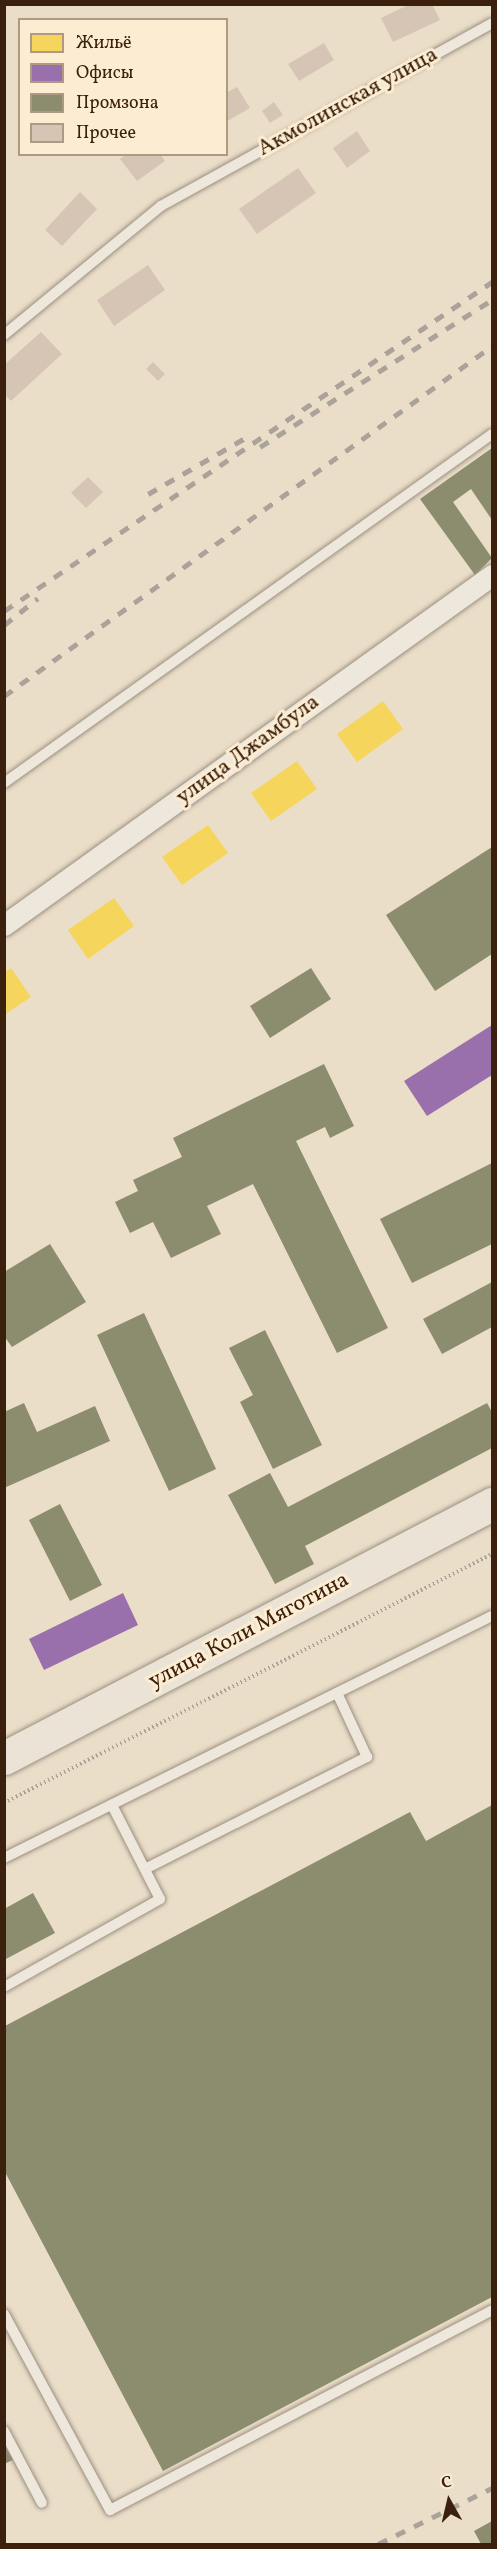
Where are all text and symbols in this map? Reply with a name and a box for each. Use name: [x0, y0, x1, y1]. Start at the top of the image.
legend: [18, 18, 228, 156]
text: Жильё: [76, 31, 132, 56]
street label: Акмолинская улица: [253, 41, 443, 163]
text: Офисы: [76, 61, 133, 86]
text: Промзона: [76, 91, 159, 116]
text: Прочее: [76, 121, 136, 146]
street label: улица Джамбула: [171, 689, 325, 811]
street label: улица Коли Мяготина: [144, 1567, 354, 1695]
north arrow: [419, 2471, 479, 2531]
text: С: [440, 2472, 453, 2495]

